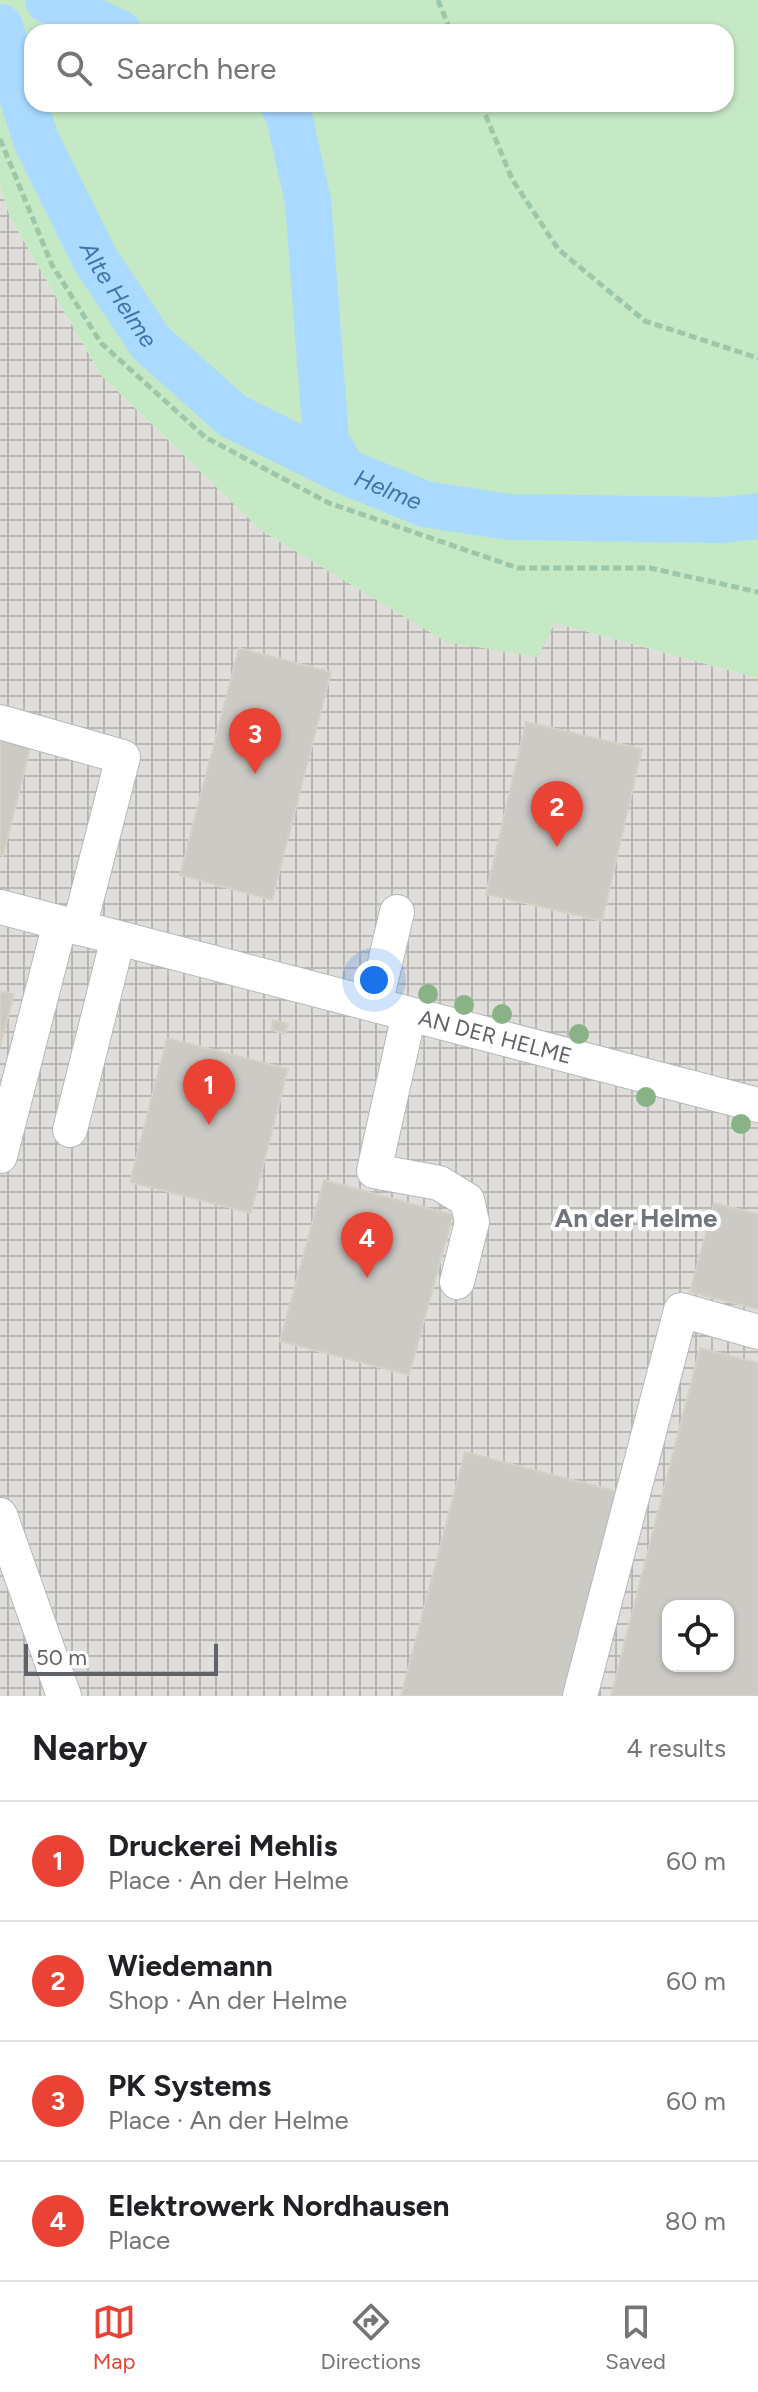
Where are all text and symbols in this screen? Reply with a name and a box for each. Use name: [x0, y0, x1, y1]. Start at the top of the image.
search box: [24, 24, 734, 112]
icon: search: [52, 46, 96, 90]
text: Search here: [116, 50, 276, 87]
water label: Alte Helme: [74, 236, 164, 352]
water label: Helme: [350, 462, 426, 516]
pin: 3: [229, 708, 281, 774]
pin: 2: [531, 781, 583, 847]
your location: [354, 960, 394, 1000]
street label: AN DER HELME: [416, 1003, 575, 1069]
pin: 1: [183, 1059, 235, 1125]
district label: An der Helme: [555, 1202, 717, 1234]
pin: 4: [341, 1212, 393, 1278]
map controls: [662, 1600, 734, 1672]
button: locate: [662, 1600, 734, 1672]
scale bar: [24, 1640, 218, 1676]
text: 50 m: [36, 1644, 87, 1671]
text: Nearby: [32, 1728, 147, 1769]
text: 4 results: [626, 1732, 726, 1764]
text: Druckerei Mehlis: [108, 1827, 337, 1864]
text: 1: [53, 1845, 63, 1877]
text: 60 m: [666, 1845, 726, 1877]
text: Place · An der Helme: [108, 1864, 349, 1896]
text: Wiedemann: [108, 1947, 273, 1984]
text: 2: [50, 1965, 66, 1997]
text: 60 m: [666, 1965, 726, 1997]
text: Shop · An der Helme: [108, 1984, 347, 2016]
text: PK Systems: [108, 2067, 271, 2104]
text: 3: [51, 2085, 65, 2117]
text: 60 m: [666, 2085, 726, 2117]
text: Place · An der Helme: [108, 2104, 349, 2136]
text: Elektrowerk Nordhausen: [108, 2187, 449, 2224]
text: 4: [50, 2205, 66, 2237]
text: 80 m: [665, 2205, 726, 2237]
text: Place: [108, 2224, 170, 2256]
tab: Map: [92, 2300, 136, 2375]
tab: Directions: [321, 2300, 421, 2375]
tab: Saved: [605, 2300, 666, 2375]

